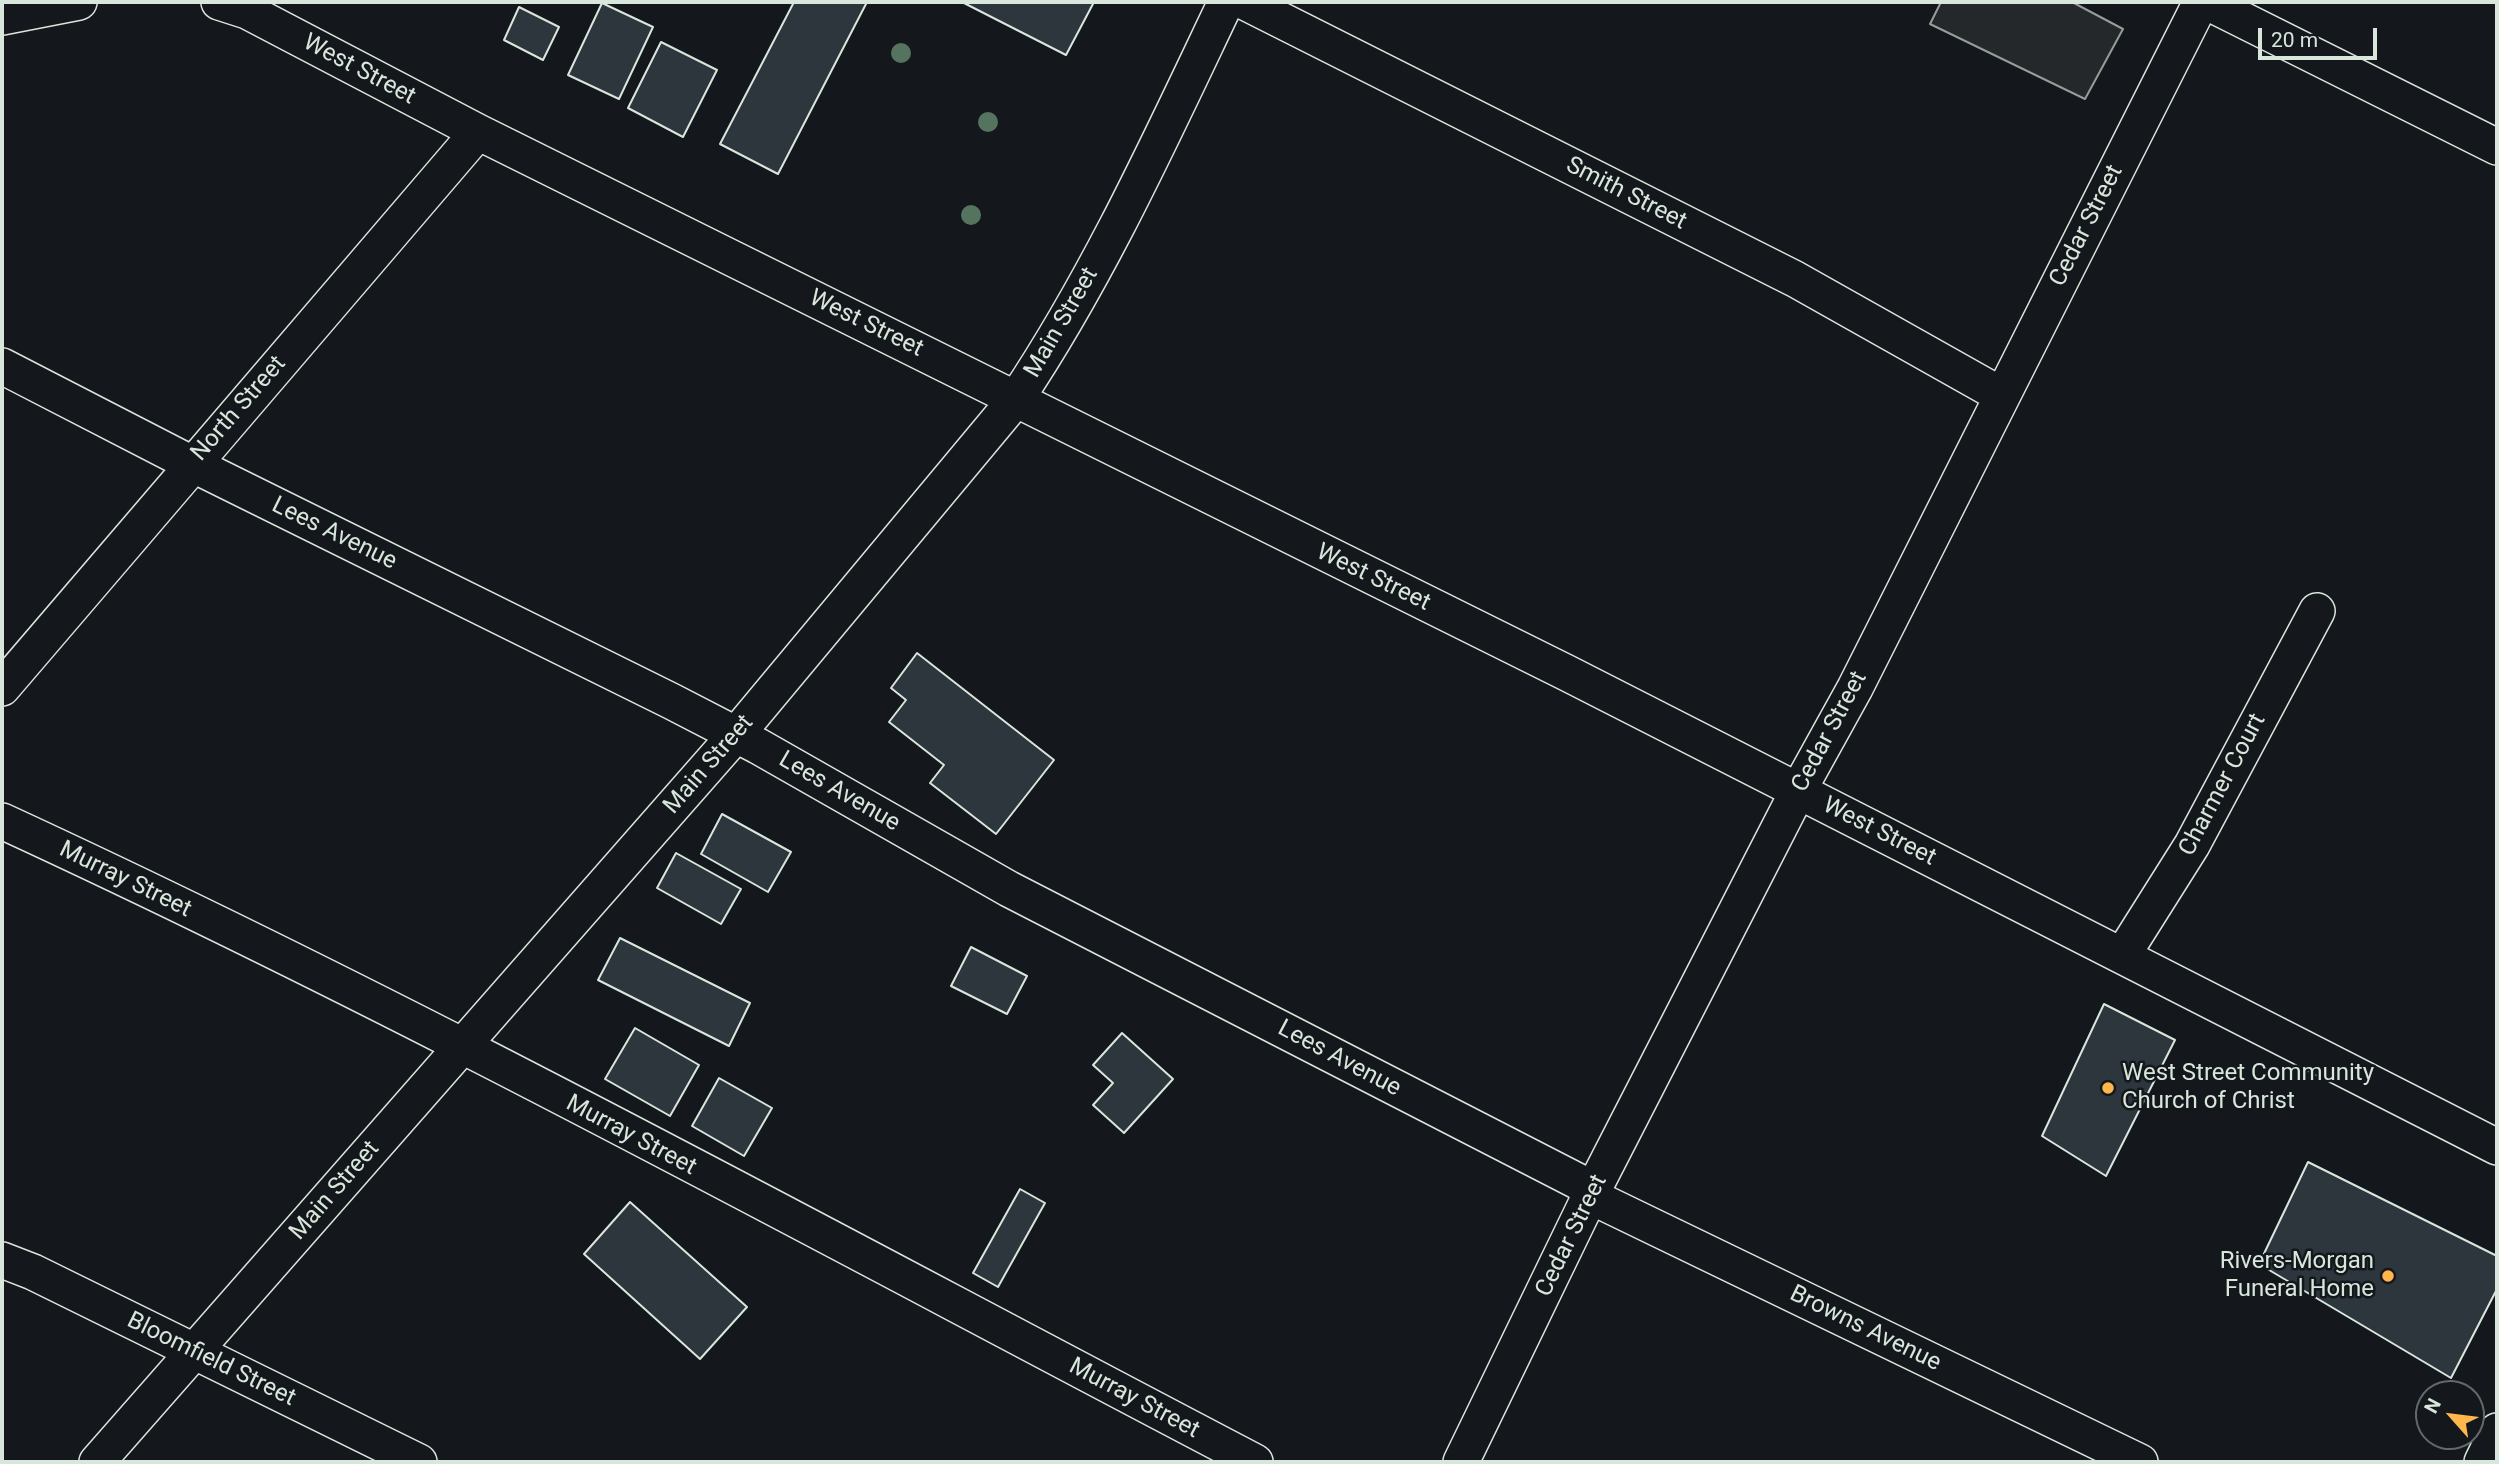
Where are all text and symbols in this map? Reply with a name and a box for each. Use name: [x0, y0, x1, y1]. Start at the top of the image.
scale bar: [2261, 14, 2380, 58]
street label: West Street: [298, 28, 420, 112]
text: 20 m: [2271, 28, 2318, 52]
street label: Smith Street: [1561, 151, 1691, 237]
street label: Cedar Street: [2044, 161, 2130, 291]
street label: Main Street: [1019, 263, 1105, 383]
street label: West Street: [804, 284, 928, 364]
street label: North Street: [186, 351, 292, 467]
street label: Lees Avenue: [267, 491, 401, 577]
street label: West Street: [1311, 538, 1435, 618]
street label: Cedar Street: [1786, 667, 1874, 797]
street label: Main Street: [658, 709, 760, 821]
street label: Charmer Court: [2173, 709, 2273, 861]
street label: Lees Avenue: [773, 746, 905, 838]
street label: West Street: [1818, 791, 1940, 873]
street label: Murray Street: [54, 836, 196, 924]
street label: Lees Avenue: [1273, 1015, 1405, 1103]
place label: West Street Community Church of Christ: [2122, 1060, 2374, 1116]
marker: West Street Community Church of Christ: [2100, 1080, 2116, 1096]
street label: Murray Street: [561, 1090, 701, 1182]
street label: Main Street: [284, 1135, 386, 1247]
street label: Cedar Street: [1530, 1170, 1614, 1302]
place label: Rivers-Morgan Funeral Home: [2220, 1248, 2374, 1304]
marker: Rivers-Morgan Funeral Home: [2380, 1268, 2396, 1284]
street label: Browns Avenue: [1785, 1280, 1945, 1378]
street label: Bloomfield Street: [122, 1307, 300, 1413]
street label: Murray Street: [1064, 1353, 1204, 1445]
north arrow: [2415, 1380, 2485, 1450]
text: N: [2419, 1395, 2446, 1417]

